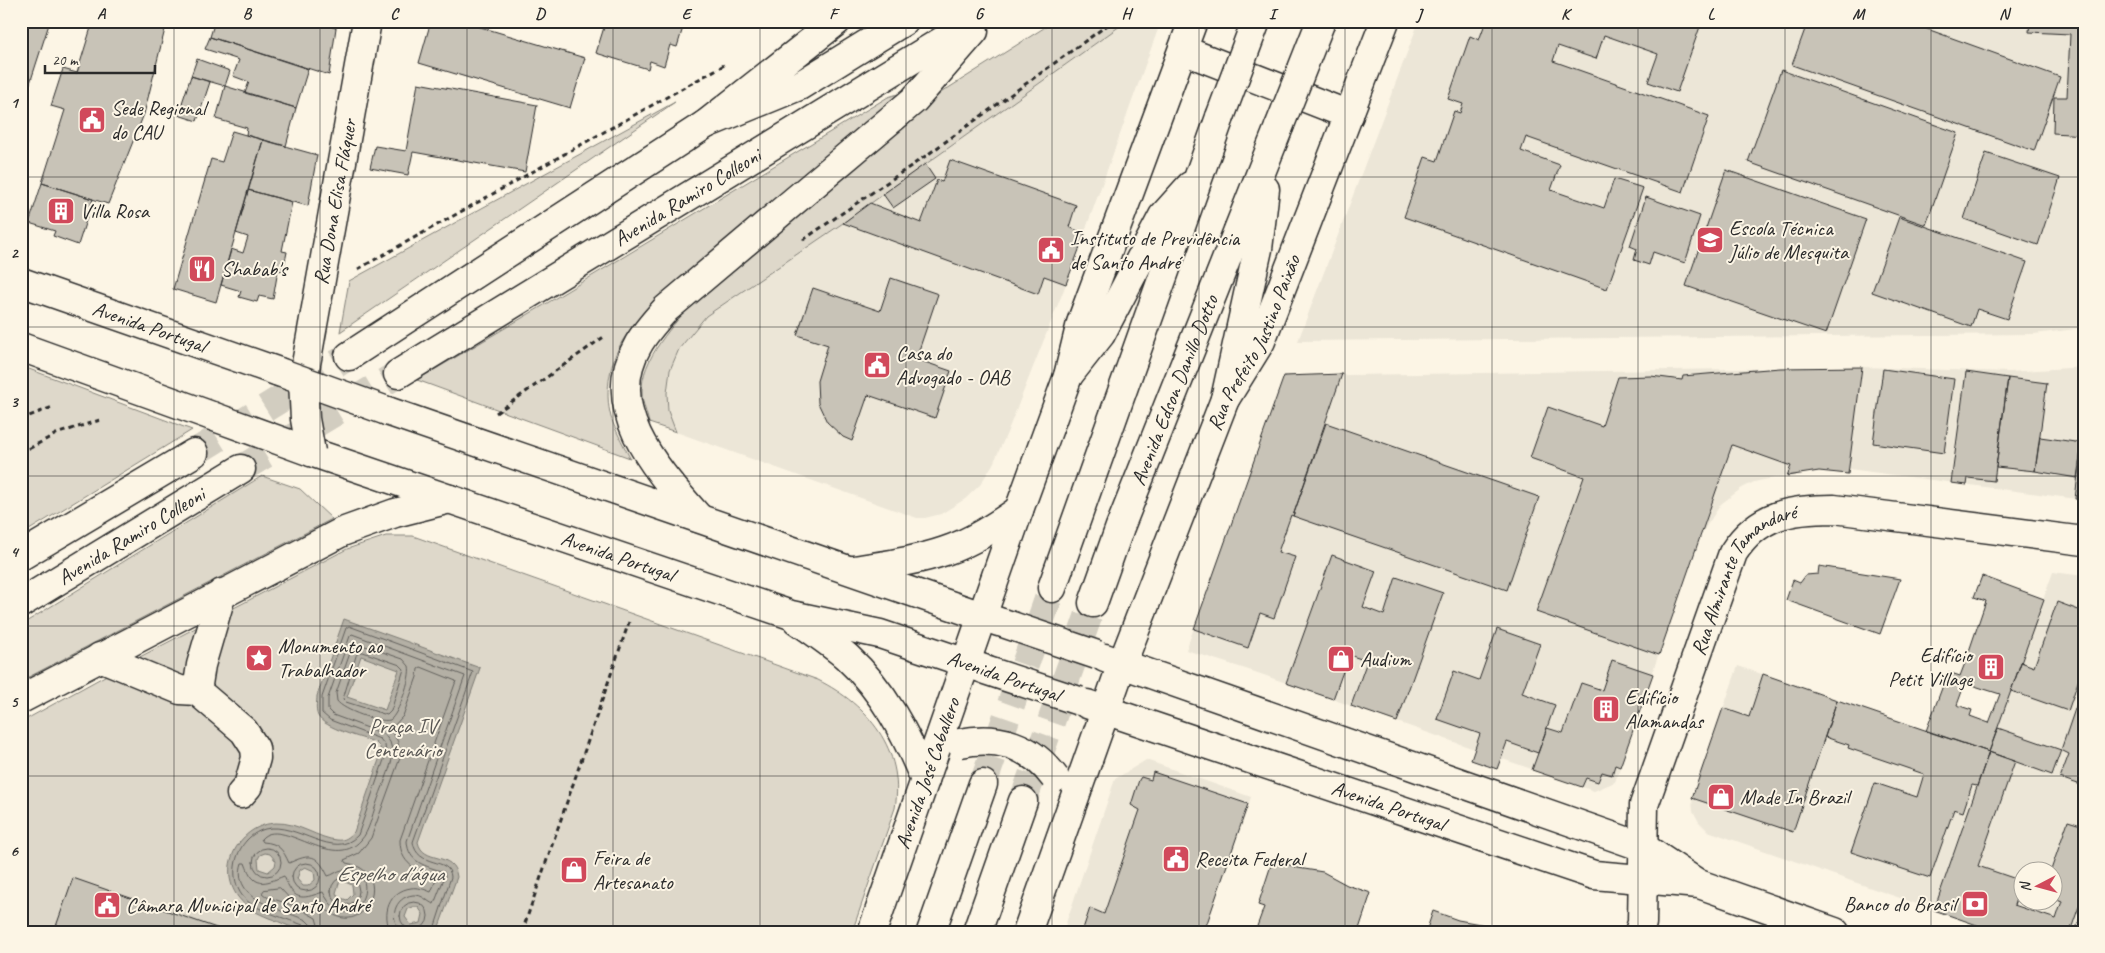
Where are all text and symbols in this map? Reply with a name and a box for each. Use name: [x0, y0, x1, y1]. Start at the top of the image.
text: A: [97, 4, 107, 24]
text: B: [243, 4, 253, 24]
text: C: [390, 4, 400, 24]
text: D: [535, 4, 546, 24]
text: E: [682, 4, 693, 24]
text: F: [829, 4, 840, 24]
text: G: [975, 4, 985, 24]
text: H: [1121, 4, 1133, 24]
text: I: [1269, 4, 1279, 24]
text: J: [1415, 4, 1424, 24]
text: K: [1561, 4, 1573, 24]
text: L: [1708, 4, 1716, 24]
text: M: [1852, 4, 1866, 24]
text: N: [1999, 4, 2012, 24]
scale bar: [45, 42, 155, 74]
text: 20 m: [52, 51, 79, 70]
text: 1: [10, 93, 19, 113]
place label: Sede Regional do CAU: [111, 95, 209, 145]
public building icon: Sede Regional do CAU: [77, 105, 107, 135]
street label: Rua Dona Elisa Fláquer: [307, 116, 363, 286]
street label: Avenida Ramiro Colleoni: [609, 141, 768, 252]
building icon: Villa Rosa: [46, 196, 76, 226]
place label: Villa Rosa: [80, 198, 151, 224]
place label: Escola Técnica Júlio de Mesquita: [1728, 215, 1850, 265]
place label: Instituto de Previdência de Santo André: [1070, 225, 1241, 275]
school or university icon: Escola Técnica Júlio de Mesquita: [1695, 225, 1725, 255]
public building icon: Instituto de Previdência de Santo André: [1036, 235, 1066, 265]
text: 2: [10, 243, 19, 263]
street label: Rua Prefeito Justino Paixão: [1201, 250, 1307, 434]
restaurant icon: Shabab's: [187, 254, 217, 284]
place label: Shabab's: [221, 256, 289, 282]
street label: Avenida Edson Danillo Dotto: [1125, 290, 1225, 489]
street label: Avenida Portugal: [89, 295, 213, 360]
place label: Casa do Advogado - OAB: [896, 340, 1012, 390]
public building icon: Casa do Advogado - OAB: [862, 350, 892, 380]
text: 3: [10, 392, 19, 412]
street label: Avenida Ramiro Colleoni: [53, 480, 212, 591]
street label: Rua Almirante Tamandaré: [1685, 498, 1802, 659]
street label: Avenida Portugal: [558, 525, 681, 589]
text: 4: [10, 542, 19, 562]
place label: Monumento ao Trabalhador: [278, 633, 384, 683]
place label: Edifício Petit Village: [1888, 642, 1975, 692]
place icon: Monumento ao Trabalhador: [244, 643, 274, 673]
shop icon: Audium: [1326, 644, 1356, 674]
street label: Avenida Portugal: [944, 645, 1067, 709]
place label: Audium: [1360, 646, 1412, 672]
building icon: Edifício Petit Village: [1976, 652, 2006, 682]
place label: Edifício Alamandas: [1625, 684, 1705, 734]
text: 5: [11, 692, 20, 712]
street label: Avenida José Caballero: [889, 693, 966, 852]
building icon: Edifício Alamandas: [1591, 694, 1621, 724]
park label: Praça IV Centenário: [364, 713, 444, 763]
street label: Avenida Portugal: [1328, 774, 1452, 838]
shop icon: Made In Brazil: [1706, 782, 1736, 812]
place label: Made In Brazil: [1740, 784, 1853, 810]
text: 6: [10, 841, 19, 861]
public building icon: Receita Federal: [1161, 844, 1191, 874]
place label: Feira de Artesanato: [593, 845, 674, 895]
place label: Receita Federal: [1195, 846, 1307, 872]
shop icon: Feira de Artesanato: [559, 855, 589, 885]
water label: Espelho d'água: [336, 860, 446, 888]
north arrow: [2012, 860, 2062, 910]
text: N: [2016, 880, 2034, 893]
bank icon: Banco do Brasil: [1960, 889, 1990, 919]
public building icon: Câmara Municipal de Santo André: [92, 890, 122, 920]
place label: Banco do Brasil: [1844, 891, 1959, 917]
place label: Câmara Municipal de Santo André: [126, 892, 373, 918]

